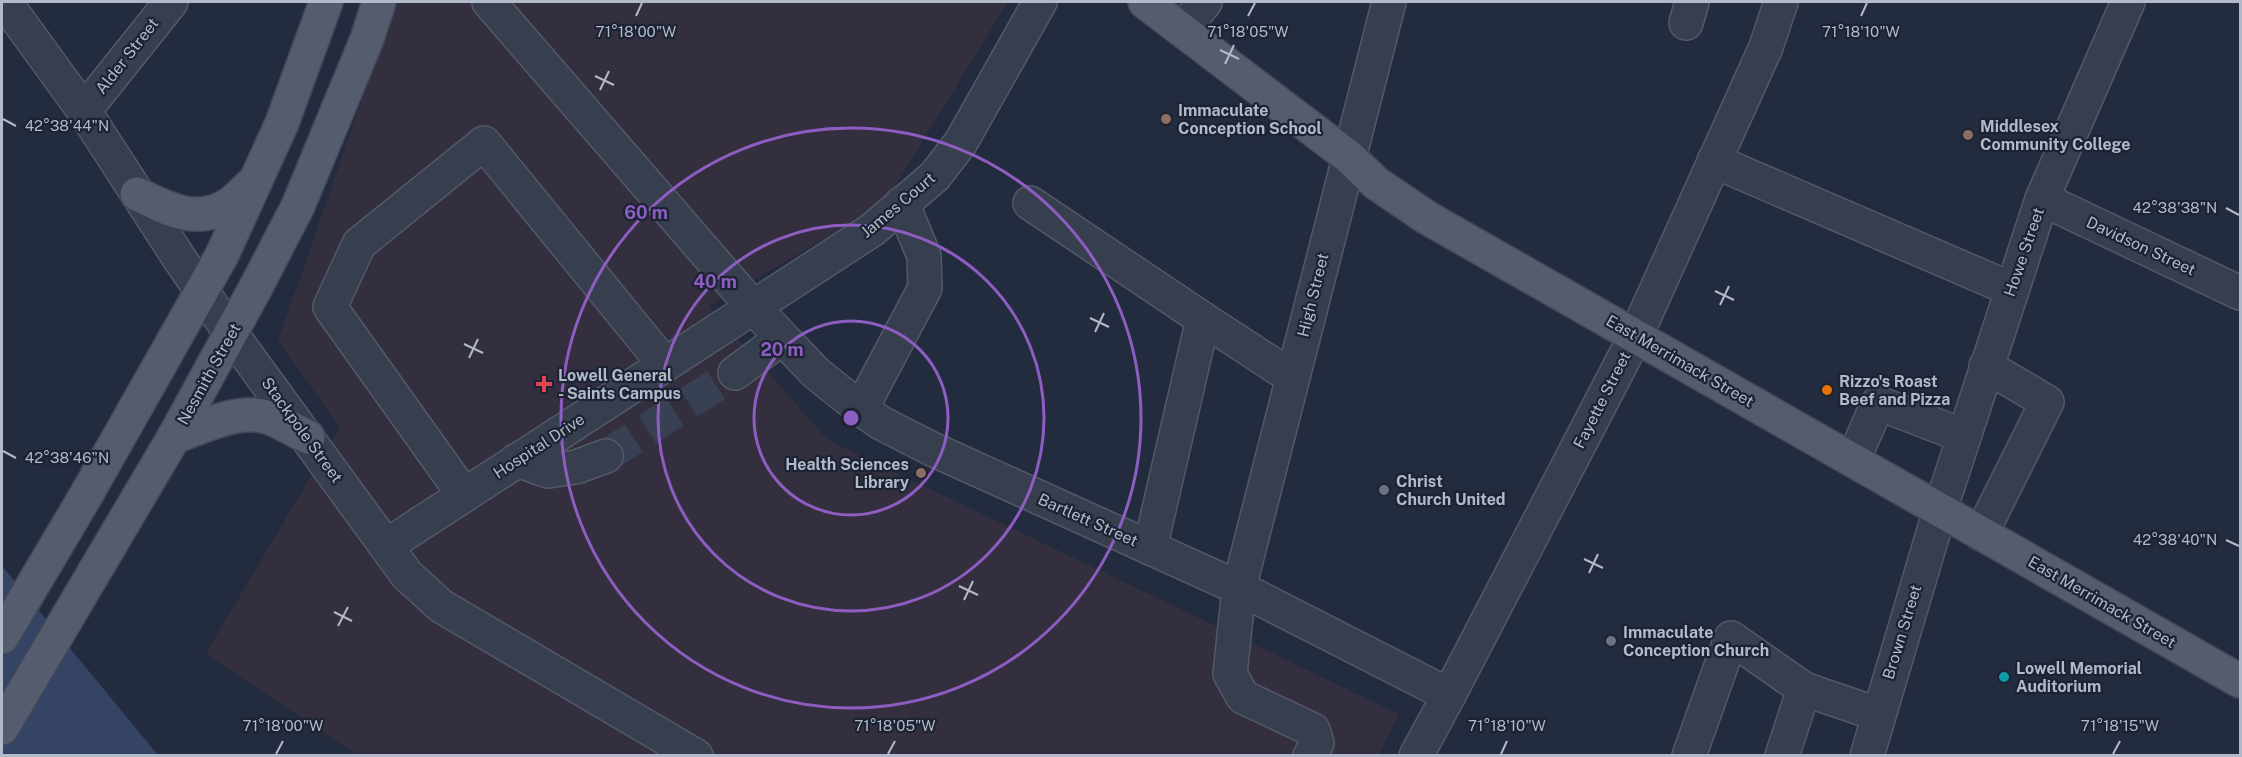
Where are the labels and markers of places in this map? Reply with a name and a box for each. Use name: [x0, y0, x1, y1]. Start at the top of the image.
place label: Immaculate Conception School: [1178, 101, 1322, 138]
marker: Immaculate Conception School: [1159, 112, 1173, 126]
place label: Middlesex Community College: [1980, 117, 2131, 154]
marker: Middlesex Community College: [1961, 128, 1975, 142]
place label: Lowell General - Saints Campus: [558, 366, 681, 403]
place label: Rizzo's Roast Beef and Pizza: [1839, 372, 1950, 409]
marker: Lowell General - Saints Campus: [535, 375, 553, 393]
marker: Rizzo's Roast Beef and Pizza: [1820, 383, 1834, 397]
centre of rings: [841, 408, 861, 428]
place label: Health Sciences Library: [785, 455, 909, 492]
marker: Health Sciences Library: [914, 466, 928, 480]
place label: Christ Church United: [1396, 472, 1506, 509]
marker: Christ Church United: [1377, 483, 1391, 497]
place label: Immaculate Conception Church: [1623, 623, 1769, 660]
marker: Immaculate Conception Church: [1604, 634, 1618, 648]
place label: Lowell Memorial Auditorium: [2016, 659, 2142, 696]
marker: Lowell Memorial Auditorium: [1997, 670, 2011, 684]

